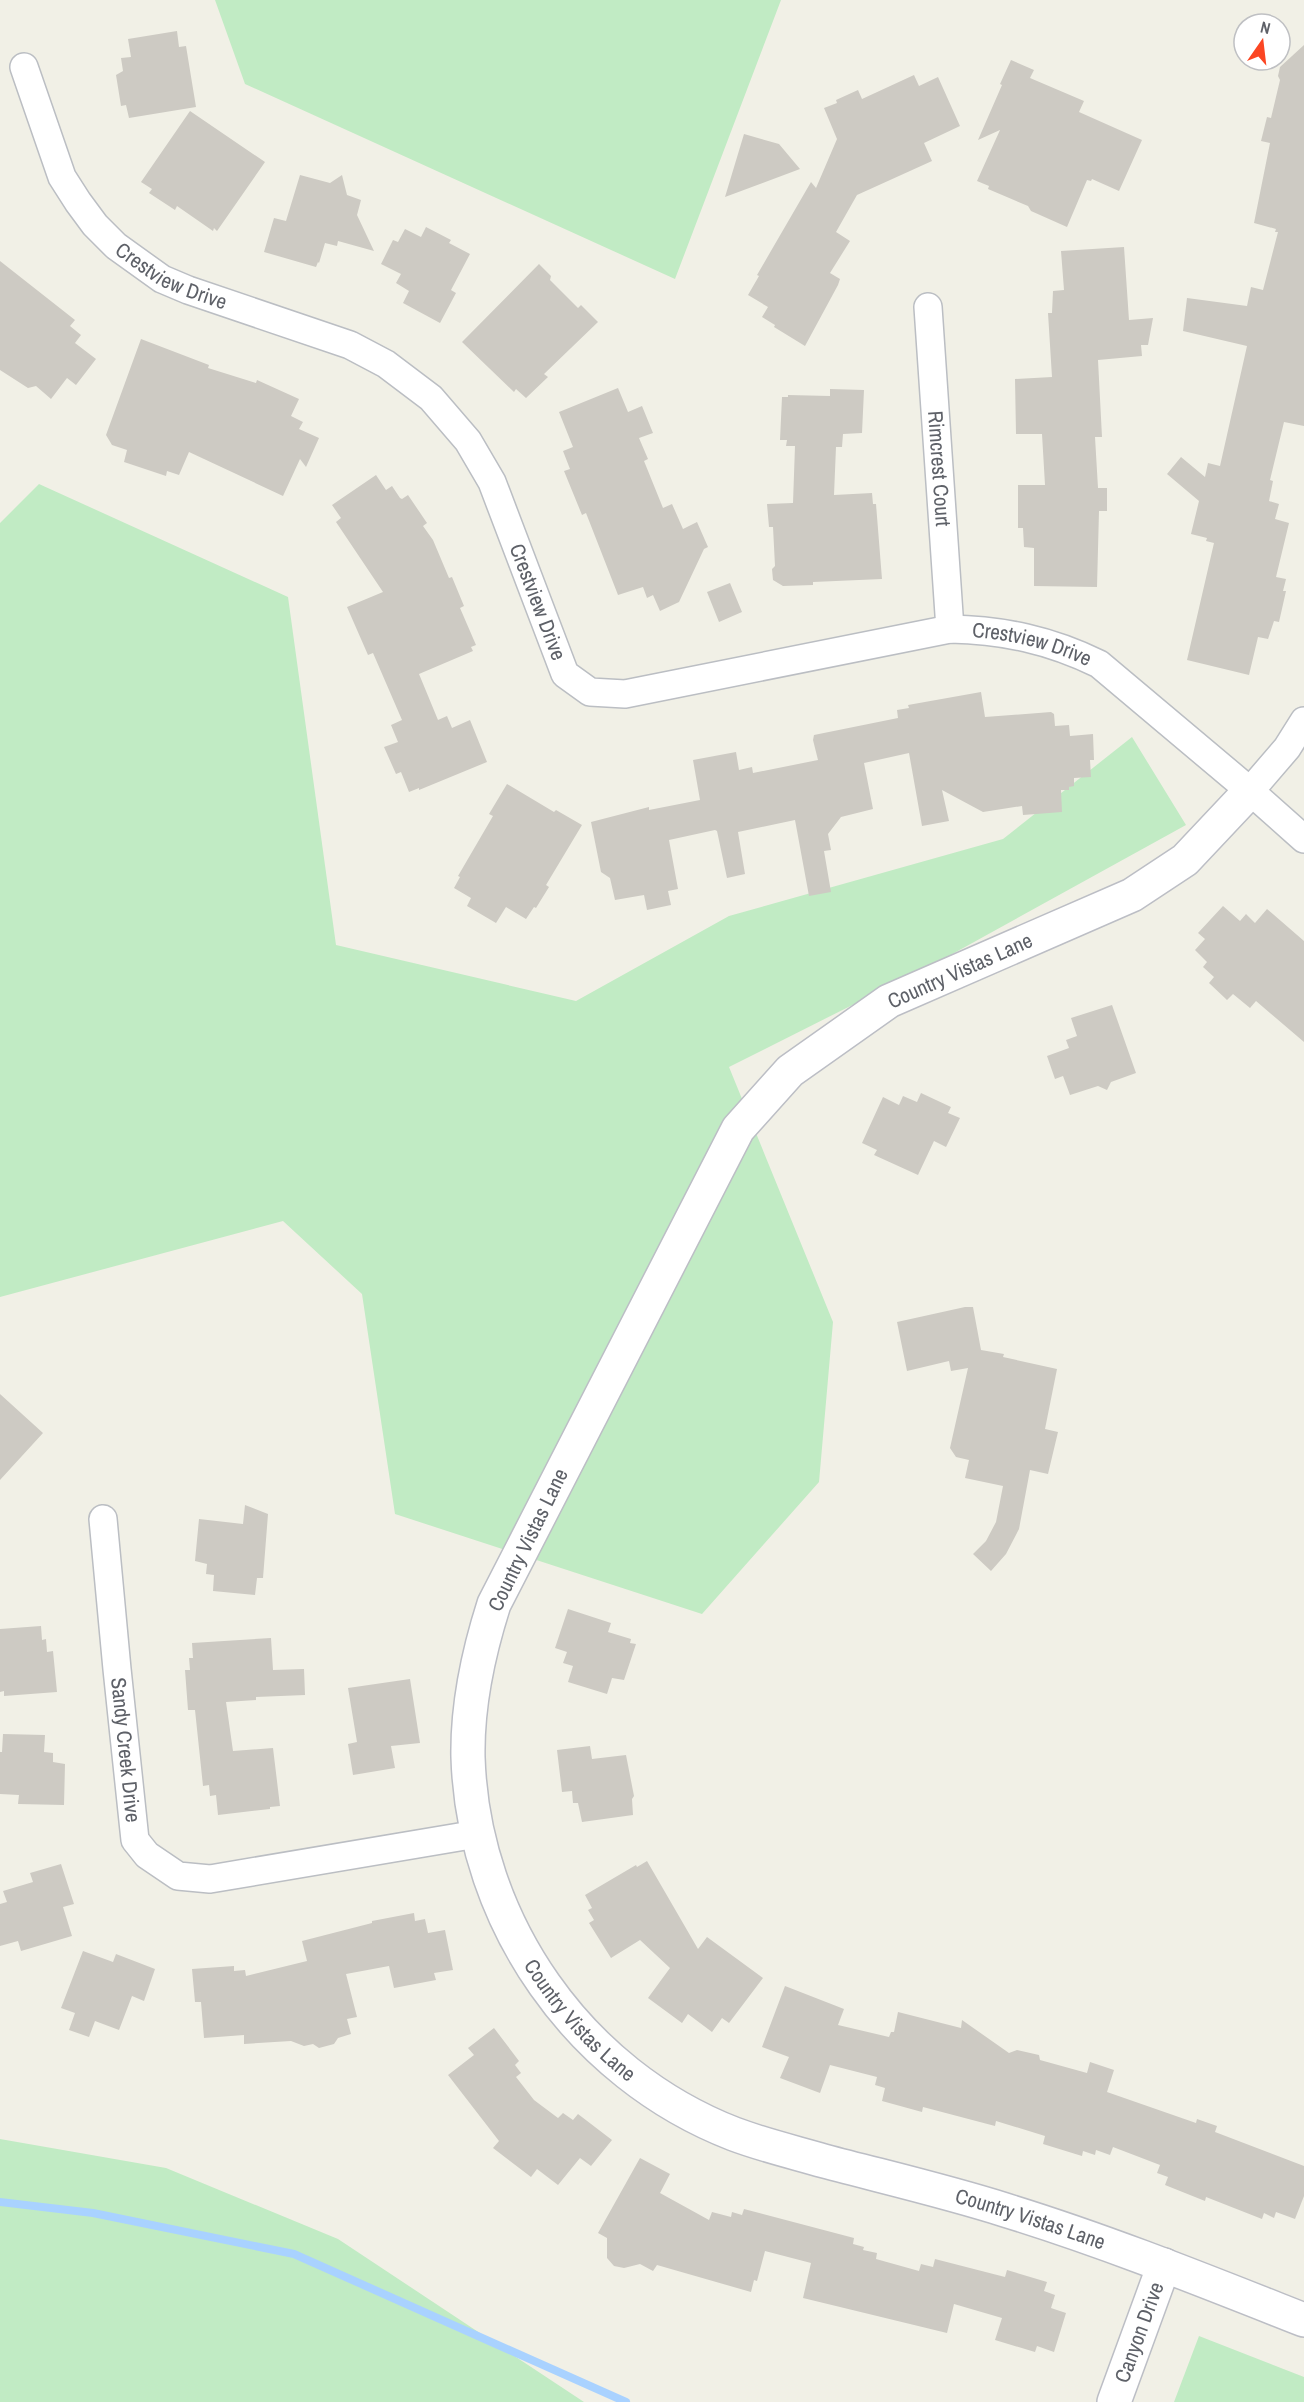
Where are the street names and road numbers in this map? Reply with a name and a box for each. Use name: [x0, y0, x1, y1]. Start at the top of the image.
street label: Crestview Drive: [110, 235, 231, 316]
street label: Rimcrest Court: [921, 410, 958, 528]
street label: Crestview Drive: [503, 539, 573, 664]
street label: Crestview Drive: [971, 615, 1097, 673]
street label: Country Vistas Lane: [883, 926, 1037, 1015]
street label: Country Vistas Lane: [480, 1463, 575, 1616]
street label: Sandy Creek Drive: [104, 1676, 148, 1824]
street label: Country Vistas Lane: [517, 1953, 642, 2088]
street label: Country Vistas Lane: [952, 2181, 1109, 2256]
street label: Canyon Drive: [1107, 2278, 1171, 2387]

